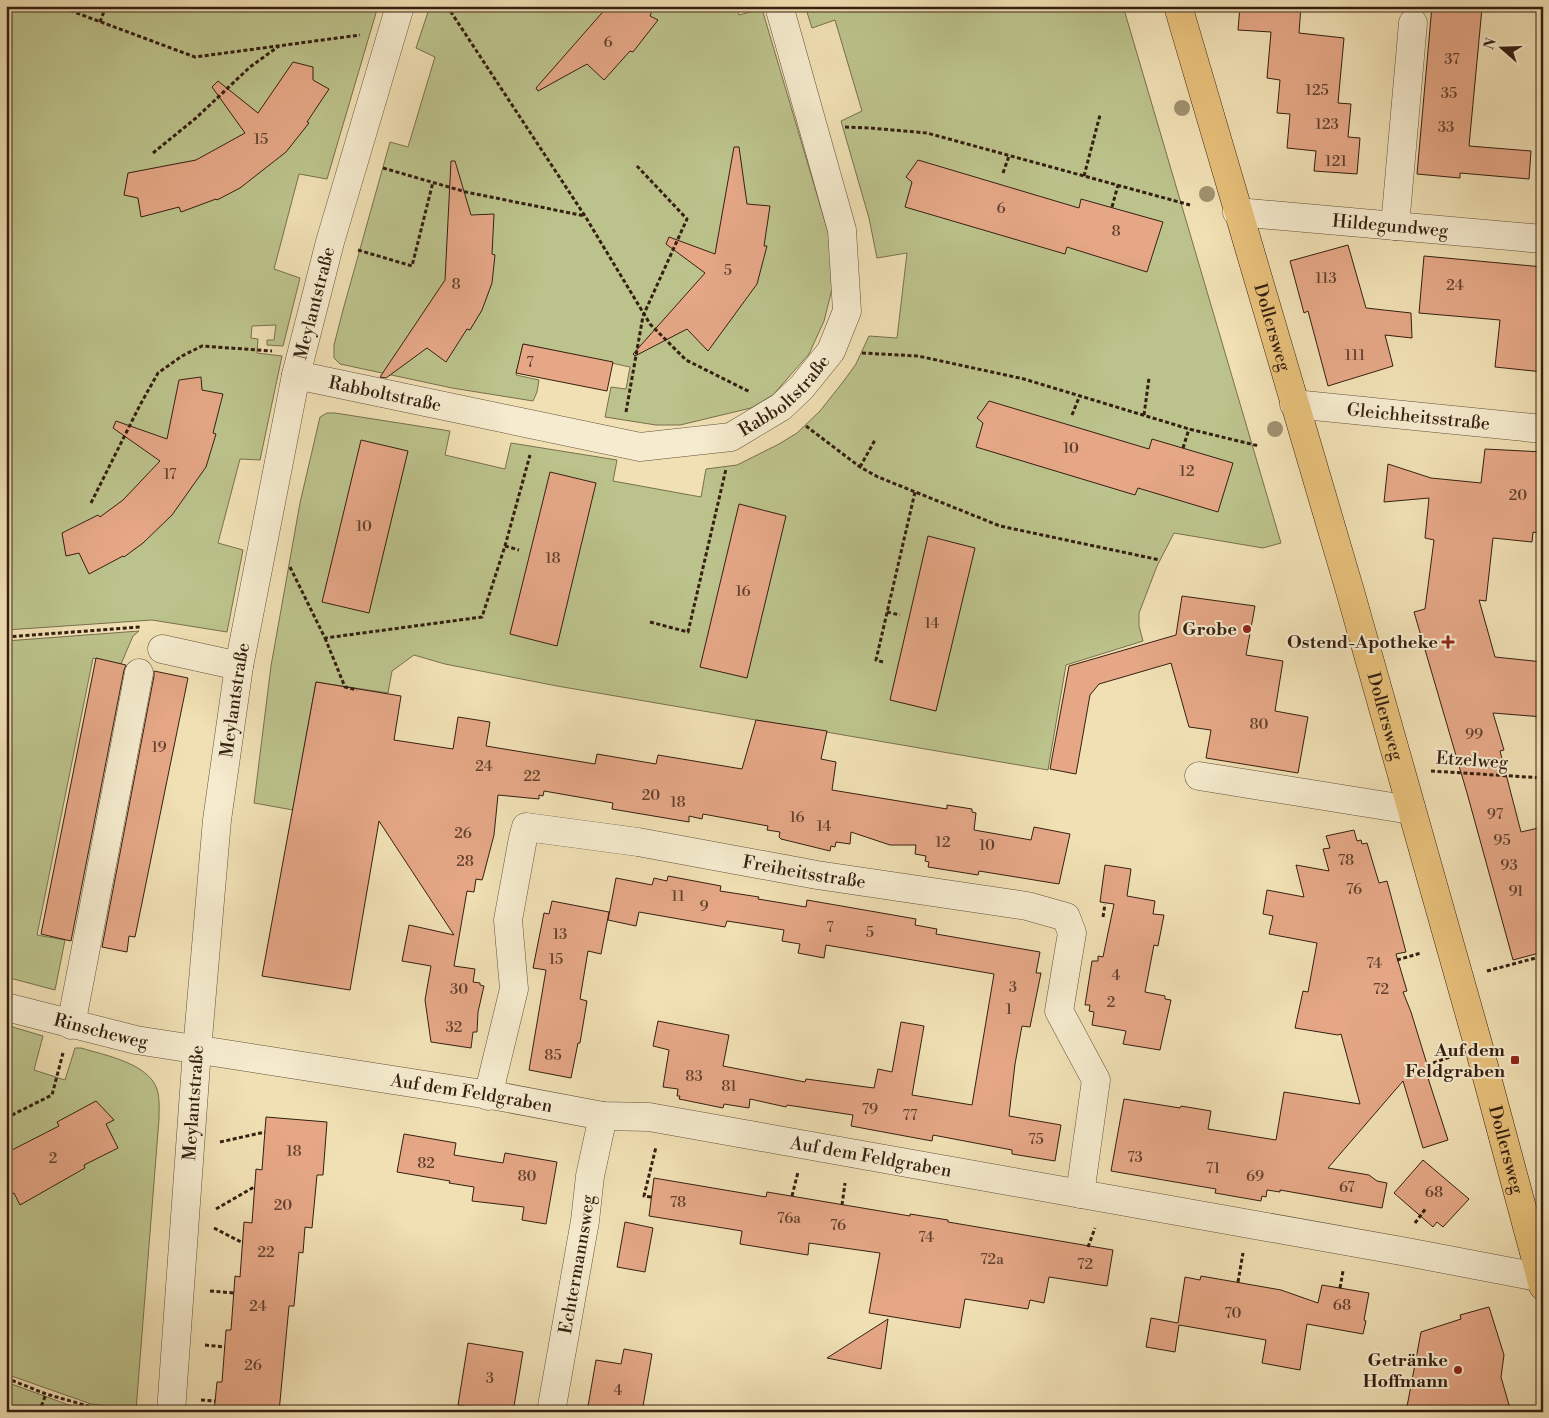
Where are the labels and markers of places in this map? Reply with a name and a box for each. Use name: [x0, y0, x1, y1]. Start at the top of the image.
place label: Grobe: [1182, 618, 1237, 641]
marker: Grobe: [1241, 623, 1253, 635]
place label: Ostend-Apotheke: [1287, 631, 1438, 654]
marker: Ostend-Apotheke: [1442, 636, 1454, 648]
place label: Auf dem Feldgraben: [1405, 1039, 1506, 1083]
marker: Auf dem Feldgraben: [1509, 1054, 1521, 1066]
place label: Getränke Hoffmann: [1363, 1349, 1448, 1393]
marker: Getränke Hoffmann: [1452, 1364, 1464, 1376]

